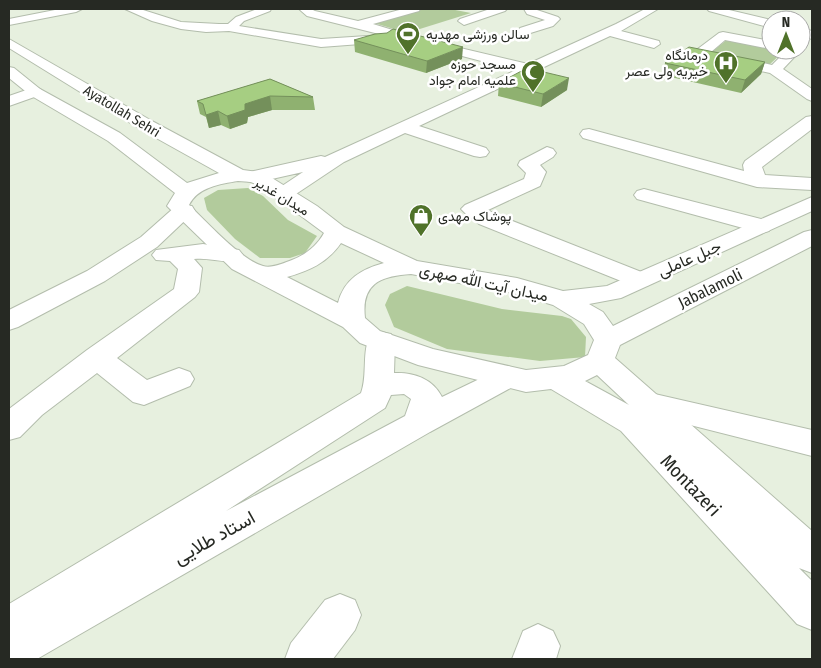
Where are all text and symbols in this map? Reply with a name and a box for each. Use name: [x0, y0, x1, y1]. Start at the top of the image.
north arrow: [761, 10, 811, 60]
text: N: [782, 14, 790, 31]
sports icon: سالن ورزشی مهدیه: [395, 21, 421, 55]
place label: سالن ورزشی مهدیه: [426, 26, 530, 43]
place label: درمانگاه خیریه ولی عصر: [624, 47, 708, 80]
hospital icon: درمانگاه خیریه ولی عصر: [713, 50, 739, 84]
place label: مسجد حوزه علمیه امام جواد: [429, 56, 516, 89]
mosque icon: مسجد حوزه علمیه امام جواد: [520, 59, 546, 93]
street label: Ayatollah Sehri: [80, 82, 163, 141]
street label: میدان غدیر: [250, 173, 312, 219]
shop icon: پوشاک مهدی: [408, 203, 434, 237]
place label: پوشاک مهدی: [438, 208, 511, 226]
street label: جبل عاملی: [655, 236, 724, 282]
street label: میدان آیت الله صهری: [418, 260, 550, 306]
street label: Jabalamoli: [675, 265, 745, 312]
street label: Montazeri: [656, 450, 726, 521]
street label: استاد طلایی: [169, 506, 259, 569]

